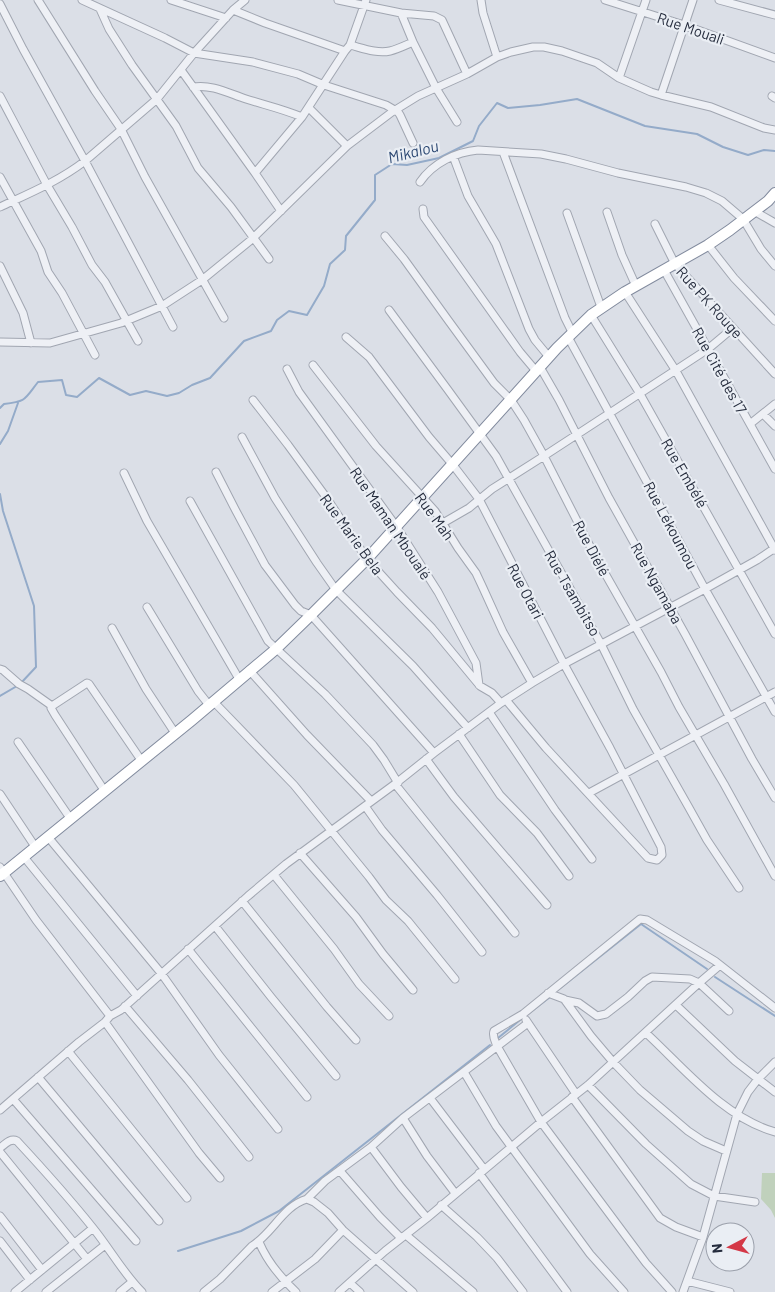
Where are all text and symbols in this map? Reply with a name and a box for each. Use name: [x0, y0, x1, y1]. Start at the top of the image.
street label: Rue Mouali: [655, 8, 727, 48]
water label: Mikalou: [386, 136, 440, 166]
street label: Rue PK Rouge: [673, 262, 747, 342]
street label: Rue Cité des 17: [689, 324, 751, 416]
street label: Rue Embélé: [658, 435, 712, 511]
street label: Rue Maman Mboualé: [347, 463, 435, 583]
street label: Rue Lékoumou: [640, 478, 702, 572]
street label: Rue Mah: [412, 489, 458, 543]
street label: Rue Marie Bela: [317, 490, 387, 578]
street label: Rue Diélé: [570, 517, 614, 579]
street label: Rue Ngamaba: [627, 539, 687, 627]
street label: Rue Tsambitso: [541, 547, 605, 639]
street label: Rue Otari: [504, 560, 548, 622]
north arrow: [705, 1222, 755, 1272]
text: N: [708, 1243, 726, 1254]

